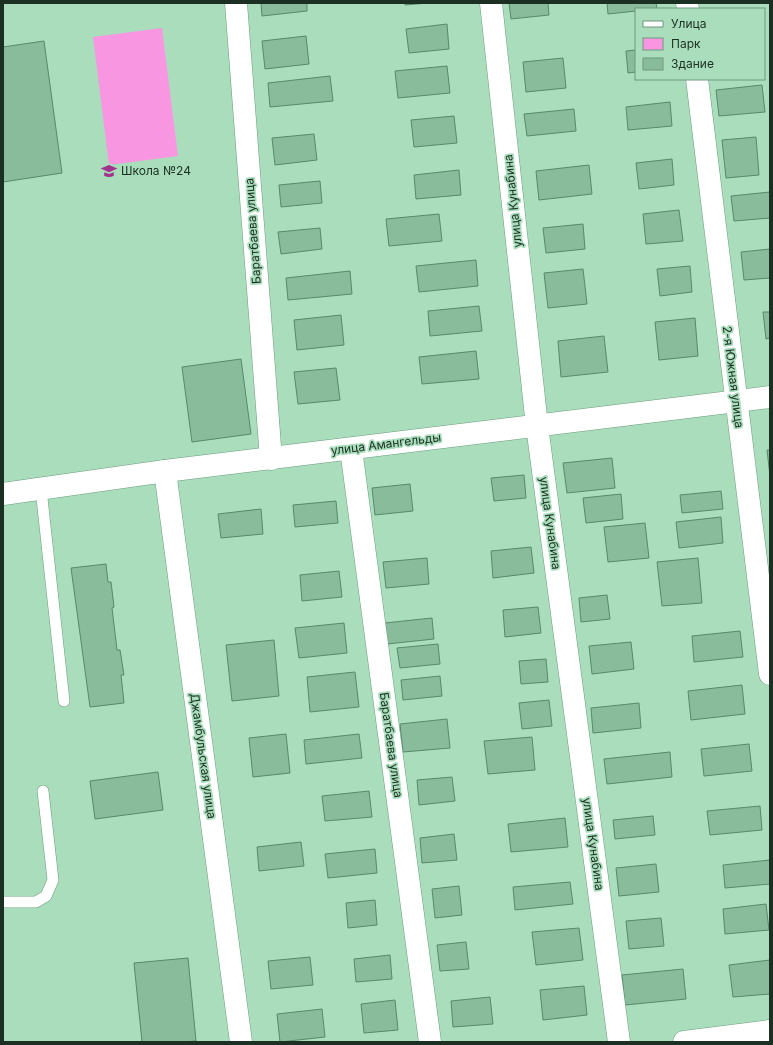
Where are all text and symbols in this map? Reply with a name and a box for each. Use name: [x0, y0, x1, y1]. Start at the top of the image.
legend: [635, 8, 765, 80]
text: Улица: [671, 16, 706, 31]
text: Парк: [671, 36, 701, 51]
text: Здание: [671, 56, 714, 71]
street label: улица Кунабина: [500, 154, 525, 248]
school or university icon: Школа №24: [100, 162, 118, 180]
place label: Школа №24: [121, 163, 191, 178]
street label: Баратбаева улица: [241, 178, 264, 284]
street label: 2-я Южная улица: [720, 325, 747, 429]
street label: улица Амангельды: [330, 429, 442, 458]
street label: улица Кунабина: [537, 475, 564, 570]
street label: Баратбаева улица: [377, 691, 406, 799]
street label: Джамбульская улица: [187, 692, 220, 820]
street label: улица Кунабина: [580, 796, 607, 891]

